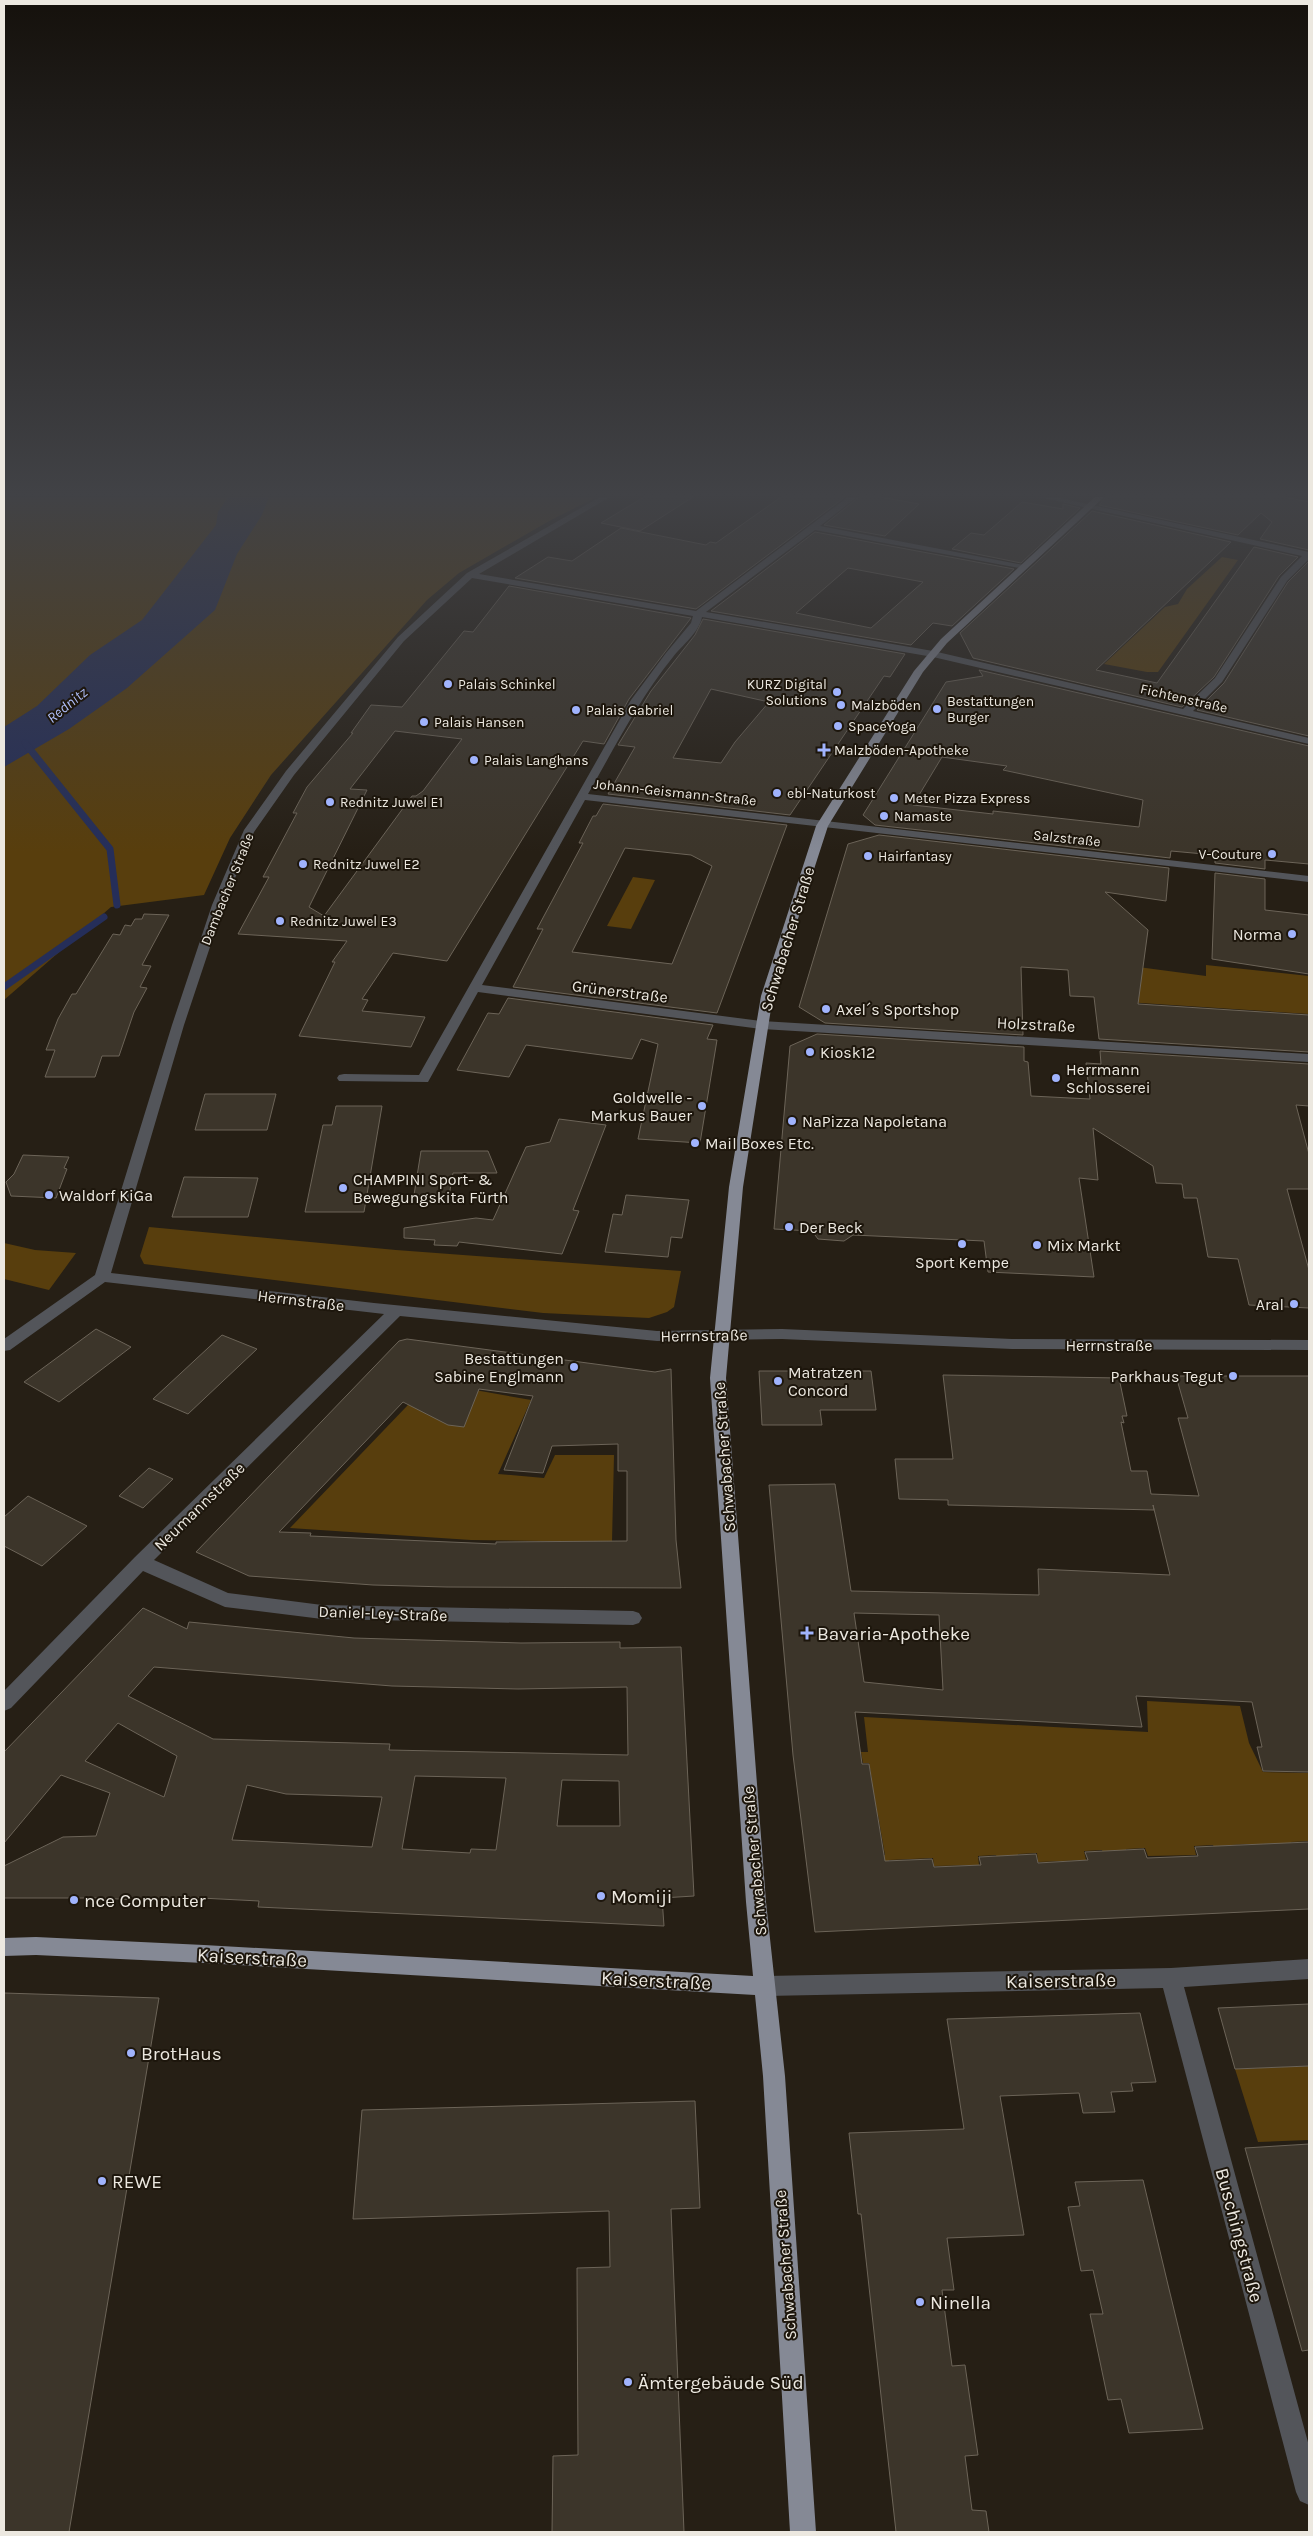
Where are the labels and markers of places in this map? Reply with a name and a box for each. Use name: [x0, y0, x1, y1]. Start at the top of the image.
place label: Palais Schinkel: [458, 676, 556, 693]
place label: KURZ Digital Solutions: [747, 676, 827, 709]
marker: Palais Schinkel: [442, 678, 454, 690]
marker: KURZ Digital Solutions: [831, 686, 843, 698]
place label: Bestattungen Burger: [947, 693, 1034, 726]
place label: Malzböden: [851, 697, 921, 714]
marker: Malzböden: [835, 699, 847, 711]
place label: Palais Gabriel: [586, 702, 673, 719]
marker: Bestattungen Burger: [931, 703, 943, 715]
marker: Palais Gabriel: [570, 704, 582, 716]
place label: Palais Hansen: [434, 714, 524, 731]
marker: Palais Hansen: [418, 716, 430, 728]
place label: SpaceYoga: [848, 718, 916, 735]
marker: SpaceYoga: [832, 720, 844, 732]
place label: Malzböden-Apotheke: [834, 742, 969, 759]
marker: Malzböden-Apotheke: [818, 744, 830, 756]
place label: Palais Langhans: [484, 752, 589, 769]
marker: Palais Langhans: [468, 754, 480, 766]
place label: ebl-Naturkost: [787, 785, 876, 802]
marker: ebl-Naturkost: [771, 787, 783, 799]
place label: Meter Pizza Express: [904, 790, 1030, 807]
marker: Meter Pizza Express: [888, 792, 900, 804]
place label: Rednitz Juwel E1: [340, 794, 443, 811]
marker: Rednitz Juwel E1: [324, 796, 336, 808]
place label: Namaste: [894, 808, 952, 825]
marker: Namaste: [878, 810, 890, 822]
place label: V-Couture: [1199, 846, 1262, 863]
place label: Hairfantasy: [878, 848, 952, 865]
marker: V-Couture: [1266, 848, 1278, 860]
marker: Hairfantasy: [862, 850, 874, 862]
place label: Rednitz Juwel E2: [313, 856, 420, 873]
marker: Rednitz Juwel E2: [297, 858, 309, 870]
place label: Rednitz Juwel E3: [290, 913, 397, 930]
marker: Rednitz Juwel E3: [274, 915, 286, 927]
place label: Norma: [1233, 925, 1282, 944]
marker: Norma: [1286, 928, 1298, 940]
place label: Axel´s Sportshop: [836, 1000, 959, 1019]
marker: Axel´s Sportshop: [820, 1003, 832, 1015]
place label: Kiosk12: [820, 1043, 875, 1062]
marker: Kiosk12: [804, 1046, 816, 1058]
place label: Herrmann Schlosserei: [1066, 1060, 1151, 1097]
marker: Herrmann Schlosserei: [1050, 1072, 1062, 1084]
place label: Goldwelle - Markus Bauer: [591, 1088, 692, 1125]
marker: Goldwelle - Markus Bauer: [696, 1100, 708, 1112]
place label: NaPizza Napoletana: [802, 1112, 947, 1131]
marker: NaPizza Napoletana: [786, 1115, 798, 1127]
place label: Mail Boxes Etc.: [705, 1134, 814, 1153]
marker: Mail Boxes Etc.: [689, 1137, 701, 1149]
place label: CHAMPINI Sport- & Bewegungskita Fürth: [353, 1170, 508, 1207]
marker: CHAMPINI Sport- & Bewegungskita Fürth: [337, 1182, 349, 1194]
place label: Waldorf KiGa: [59, 1186, 153, 1205]
marker: Waldorf KiGa: [43, 1189, 55, 1201]
place label: Der Beck: [799, 1218, 863, 1237]
marker: Der Beck: [783, 1221, 795, 1233]
place label: Mix Markt: [1047, 1236, 1120, 1255]
marker: Sport Kempe: [956, 1238, 968, 1250]
marker: Mix Markt: [1031, 1239, 1043, 1251]
place label: Sport Kempe: [915, 1253, 1009, 1272]
place label: Aral: [1256, 1295, 1284, 1314]
marker: Aral: [1288, 1298, 1300, 1310]
place label: Bestattungen Sabine Englmann: [434, 1349, 564, 1386]
marker: Bestattungen Sabine Englmann: [568, 1361, 580, 1373]
place label: Matratzen Concord: [788, 1363, 862, 1400]
place label: Parkhaus Tegut: [1110, 1367, 1223, 1386]
marker: Parkhaus Tegut: [1227, 1370, 1239, 1382]
marker: Matratzen Concord: [772, 1375, 784, 1387]
place label: Bavaria-Apotheke: [817, 1623, 970, 1645]
marker: Bavaria-Apotheke: [801, 1627, 813, 1639]
place label: Momiji: [611, 1886, 673, 1908]
place label: nce Computer: [84, 1890, 206, 1912]
marker: Momiji: [595, 1890, 607, 1902]
marker: nce Computer: [68, 1894, 80, 1906]
place label: BrotHaus: [141, 2043, 222, 2065]
marker: BrotHaus: [125, 2047, 137, 2059]
place label: REWE: [112, 2171, 162, 2193]
marker: REWE: [96, 2175, 108, 2187]
place label: Ninella: [930, 2292, 991, 2314]
marker: Ninella: [914, 2296, 926, 2308]
place label: Ämtergebäude Süd: [638, 2372, 804, 2394]
marker: Ämtergebäude Süd: [622, 2376, 634, 2388]

